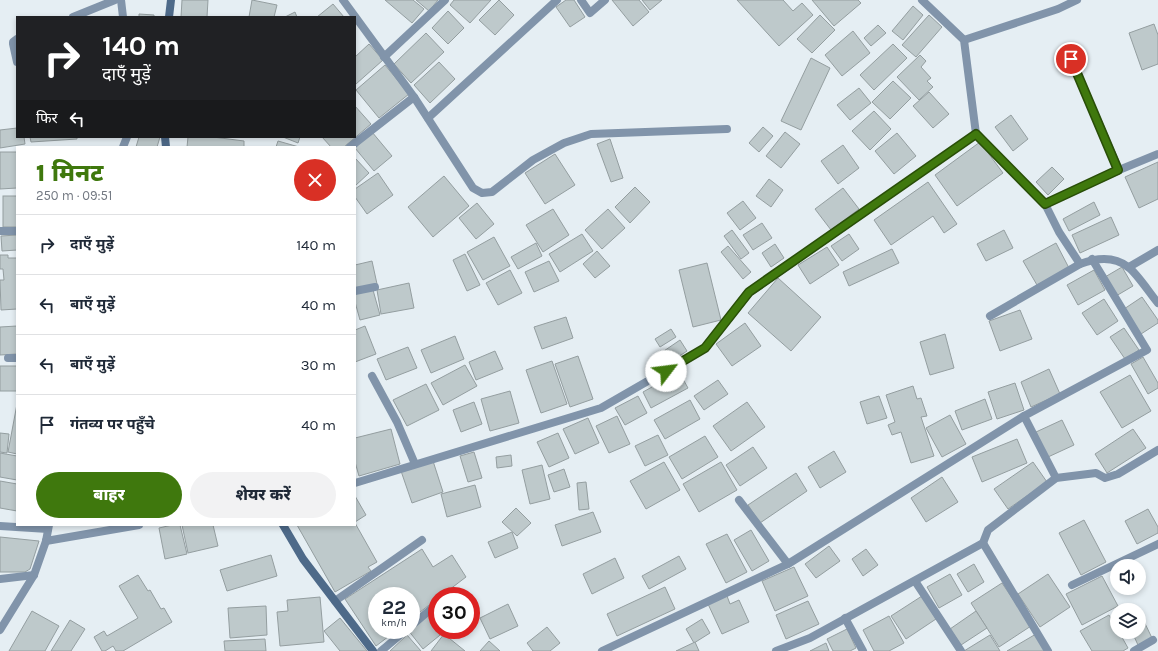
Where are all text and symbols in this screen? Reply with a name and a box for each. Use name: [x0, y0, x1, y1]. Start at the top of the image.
text: 140 m: [102, 29, 180, 62]
icon: right: [36, 32, 88, 84]
pin: [1054, 42, 1088, 76]
icon: arrive: [1060, 48, 1082, 70]
text: दाएँ मुड़ें: [102, 63, 151, 85]
icon: left: [66, 108, 88, 130]
text: फिर: [36, 109, 58, 127]
text: 1 मिनट: [36, 159, 103, 187]
button: close: [294, 159, 336, 201]
text: 250 m · 09:51: [36, 188, 112, 203]
icon: right: [36, 234, 58, 256]
text: दाएँ मुड़ें: [70, 235, 114, 253]
text: 140 m: [296, 236, 336, 254]
icon: left: [36, 294, 58, 316]
text: बाएँ मुड़ें: [70, 295, 115, 313]
text: 40 m: [301, 296, 336, 314]
position arrow: [645, 350, 687, 392]
icon: left: [36, 354, 58, 376]
text: बाएँ मुड़ें: [70, 355, 115, 373]
text: 30 m: [301, 356, 336, 374]
icon: arrive: [36, 414, 58, 436]
text: गंतव्य पर पहुँचे: [70, 415, 155, 433]
text: 40 m: [301, 416, 336, 434]
button: बाहर: [36, 472, 182, 518]
button: शेयर करें: [190, 472, 336, 518]
map controls: [1110, 559, 1146, 639]
button: sound: [1110, 559, 1146, 595]
speed limit sign: 30: [428, 587, 480, 639]
text: 22: [382, 596, 406, 619]
button: layers: [1110, 603, 1146, 639]
text: km/h: [381, 617, 407, 629]

